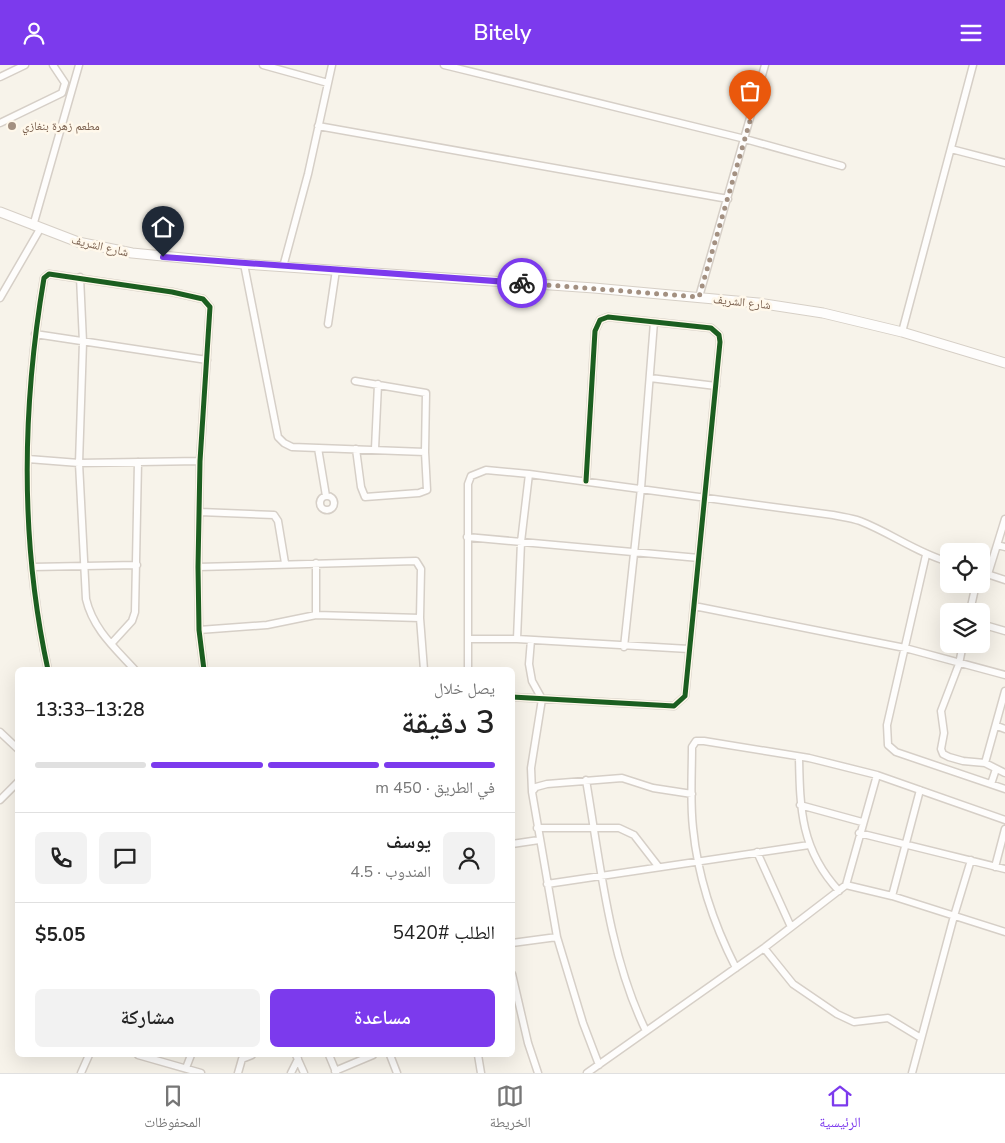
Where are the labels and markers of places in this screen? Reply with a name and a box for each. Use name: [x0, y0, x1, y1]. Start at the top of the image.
pin: [729, 70, 771, 121]
place label: مطعم زهرة بنغازي: [22, 118, 100, 136]
marker: مطعم زهرة بنغازي: [6, 120, 18, 132]
pin: [142, 206, 184, 257]

